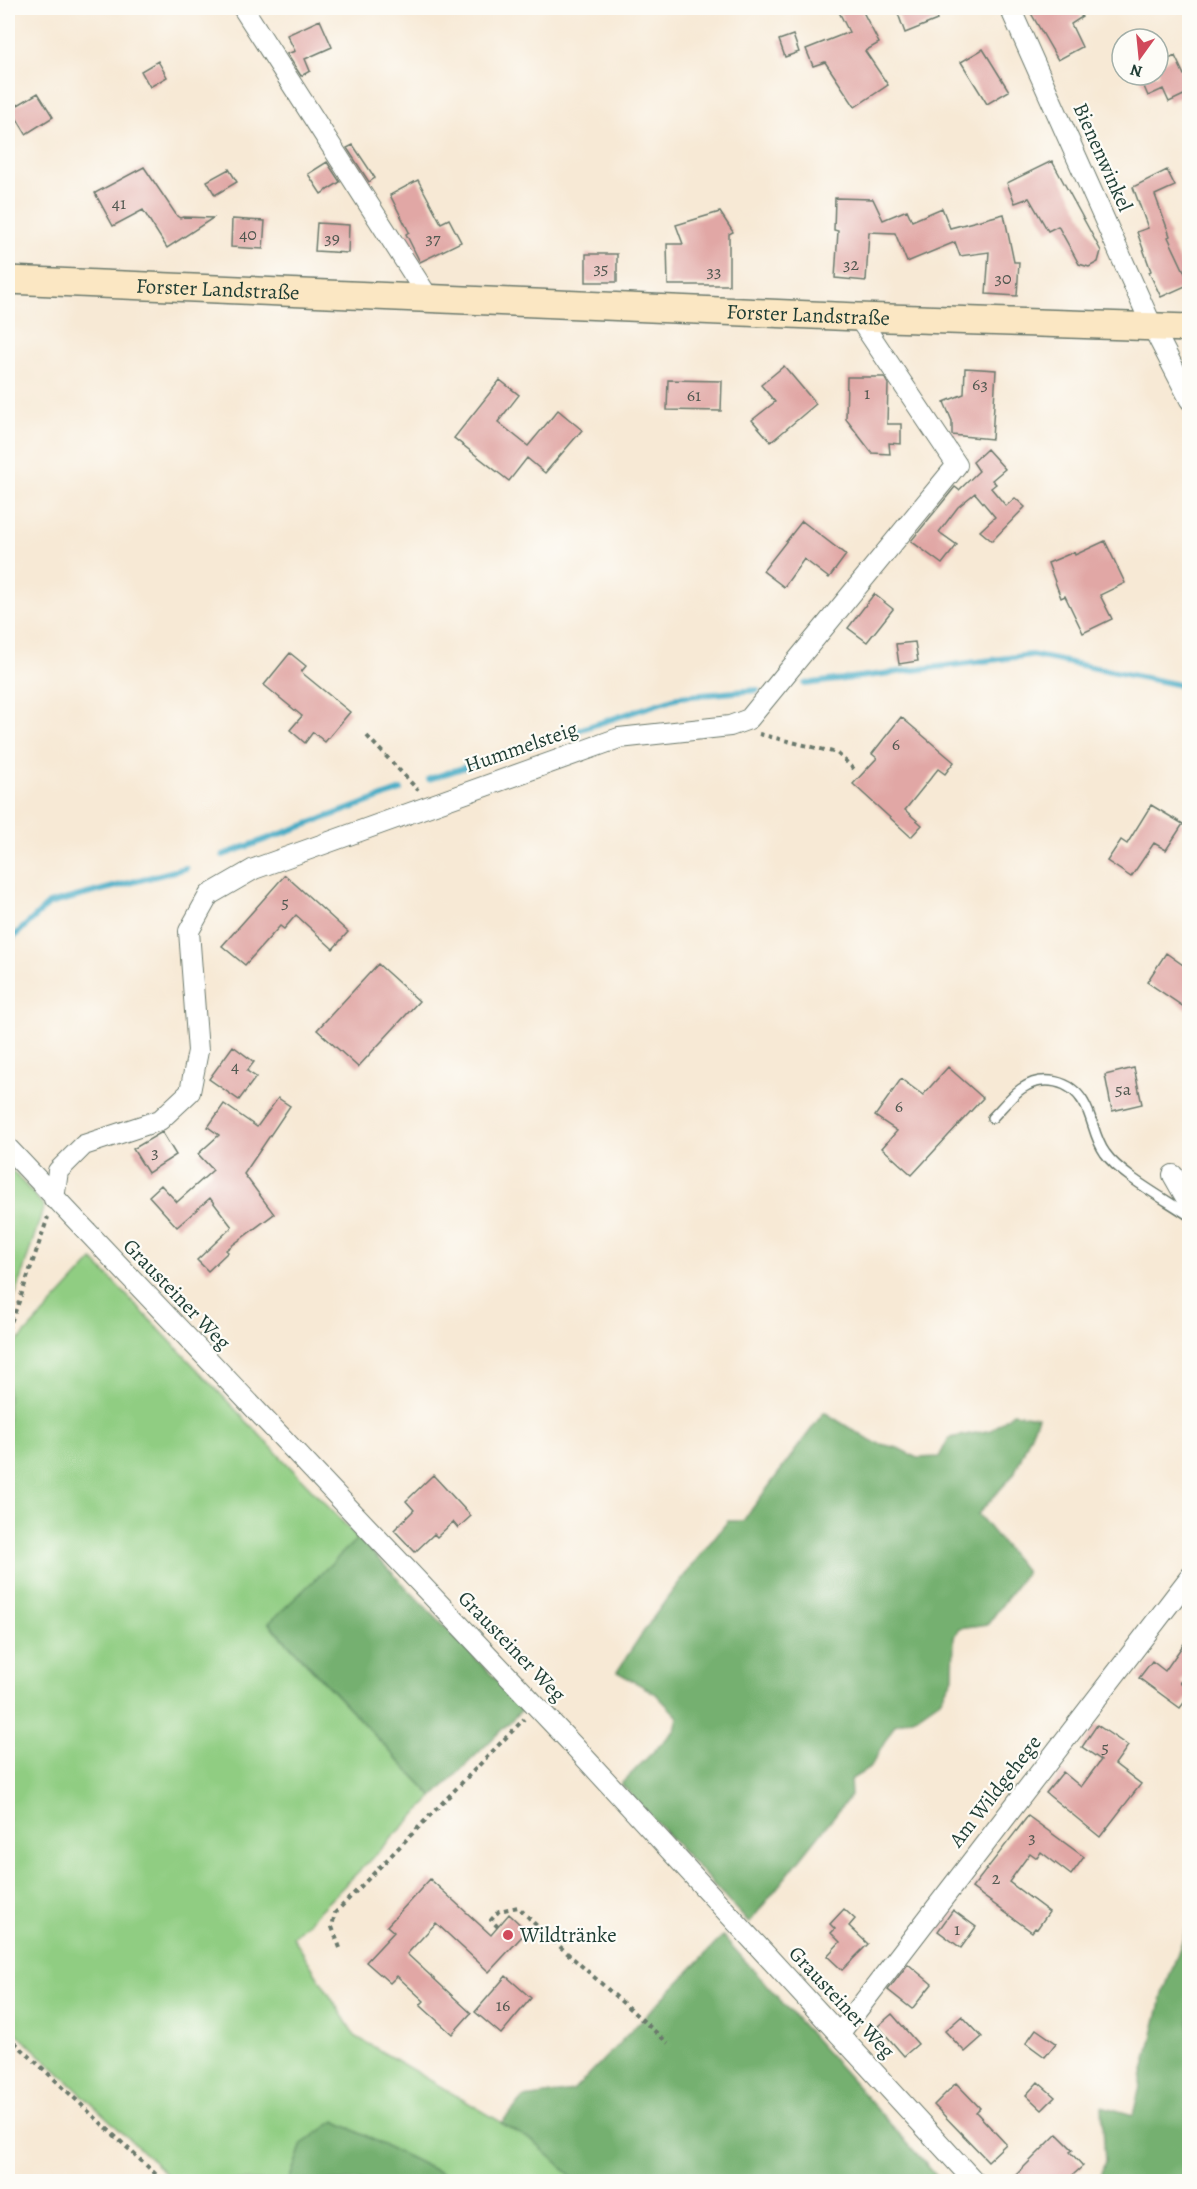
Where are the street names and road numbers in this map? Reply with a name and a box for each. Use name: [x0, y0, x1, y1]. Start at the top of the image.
street label: Bienenwinkel: [1067, 98, 1139, 216]
street label: Forster Landstraße: [136, 272, 300, 307]
street label: Forster Landstraße: [726, 297, 890, 332]
street label: Hummelsteig: [461, 714, 582, 779]
street label: Grausteiner Weg: [117, 1232, 237, 1356]
street label: Grausteiner Weg: [452, 1584, 572, 1708]
street label: Am Wildgehege: [942, 1729, 1048, 1854]
street label: Grausteiner Weg: [783, 1940, 902, 2065]

